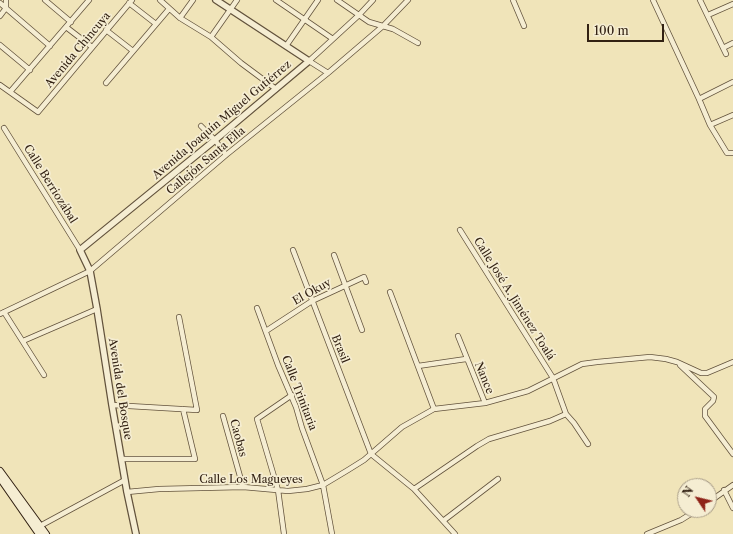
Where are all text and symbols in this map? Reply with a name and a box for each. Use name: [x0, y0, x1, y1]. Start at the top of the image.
street label: Avenida Chincuya: [43, 10, 113, 90]
scale bar: [589, 16, 666, 42]
text: 100 m: [594, 23, 629, 38]
street label: Avenida Joaquín Miguel Gutiérrez: [150, 58, 294, 182]
street label: Callejón Santa Ella: [164, 124, 248, 198]
street label: Calle Berriozábal: [20, 142, 80, 226]
street label: Calle José A. Jiménez Toalá: [471, 235, 557, 363]
street label: El Okuy: [290, 276, 334, 308]
street label: Brasil: [328, 333, 352, 365]
street label: Avenida del Bosque: [105, 337, 135, 441]
street label: Calle Trinitaria: [279, 354, 319, 432]
street label: Nance: [472, 360, 496, 396]
street label: Caobas: [227, 418, 249, 458]
street label: Calle Los Magueyes: [199, 473, 303, 487]
north arrow: [677, 478, 717, 518]
text: N: [680, 484, 696, 500]

